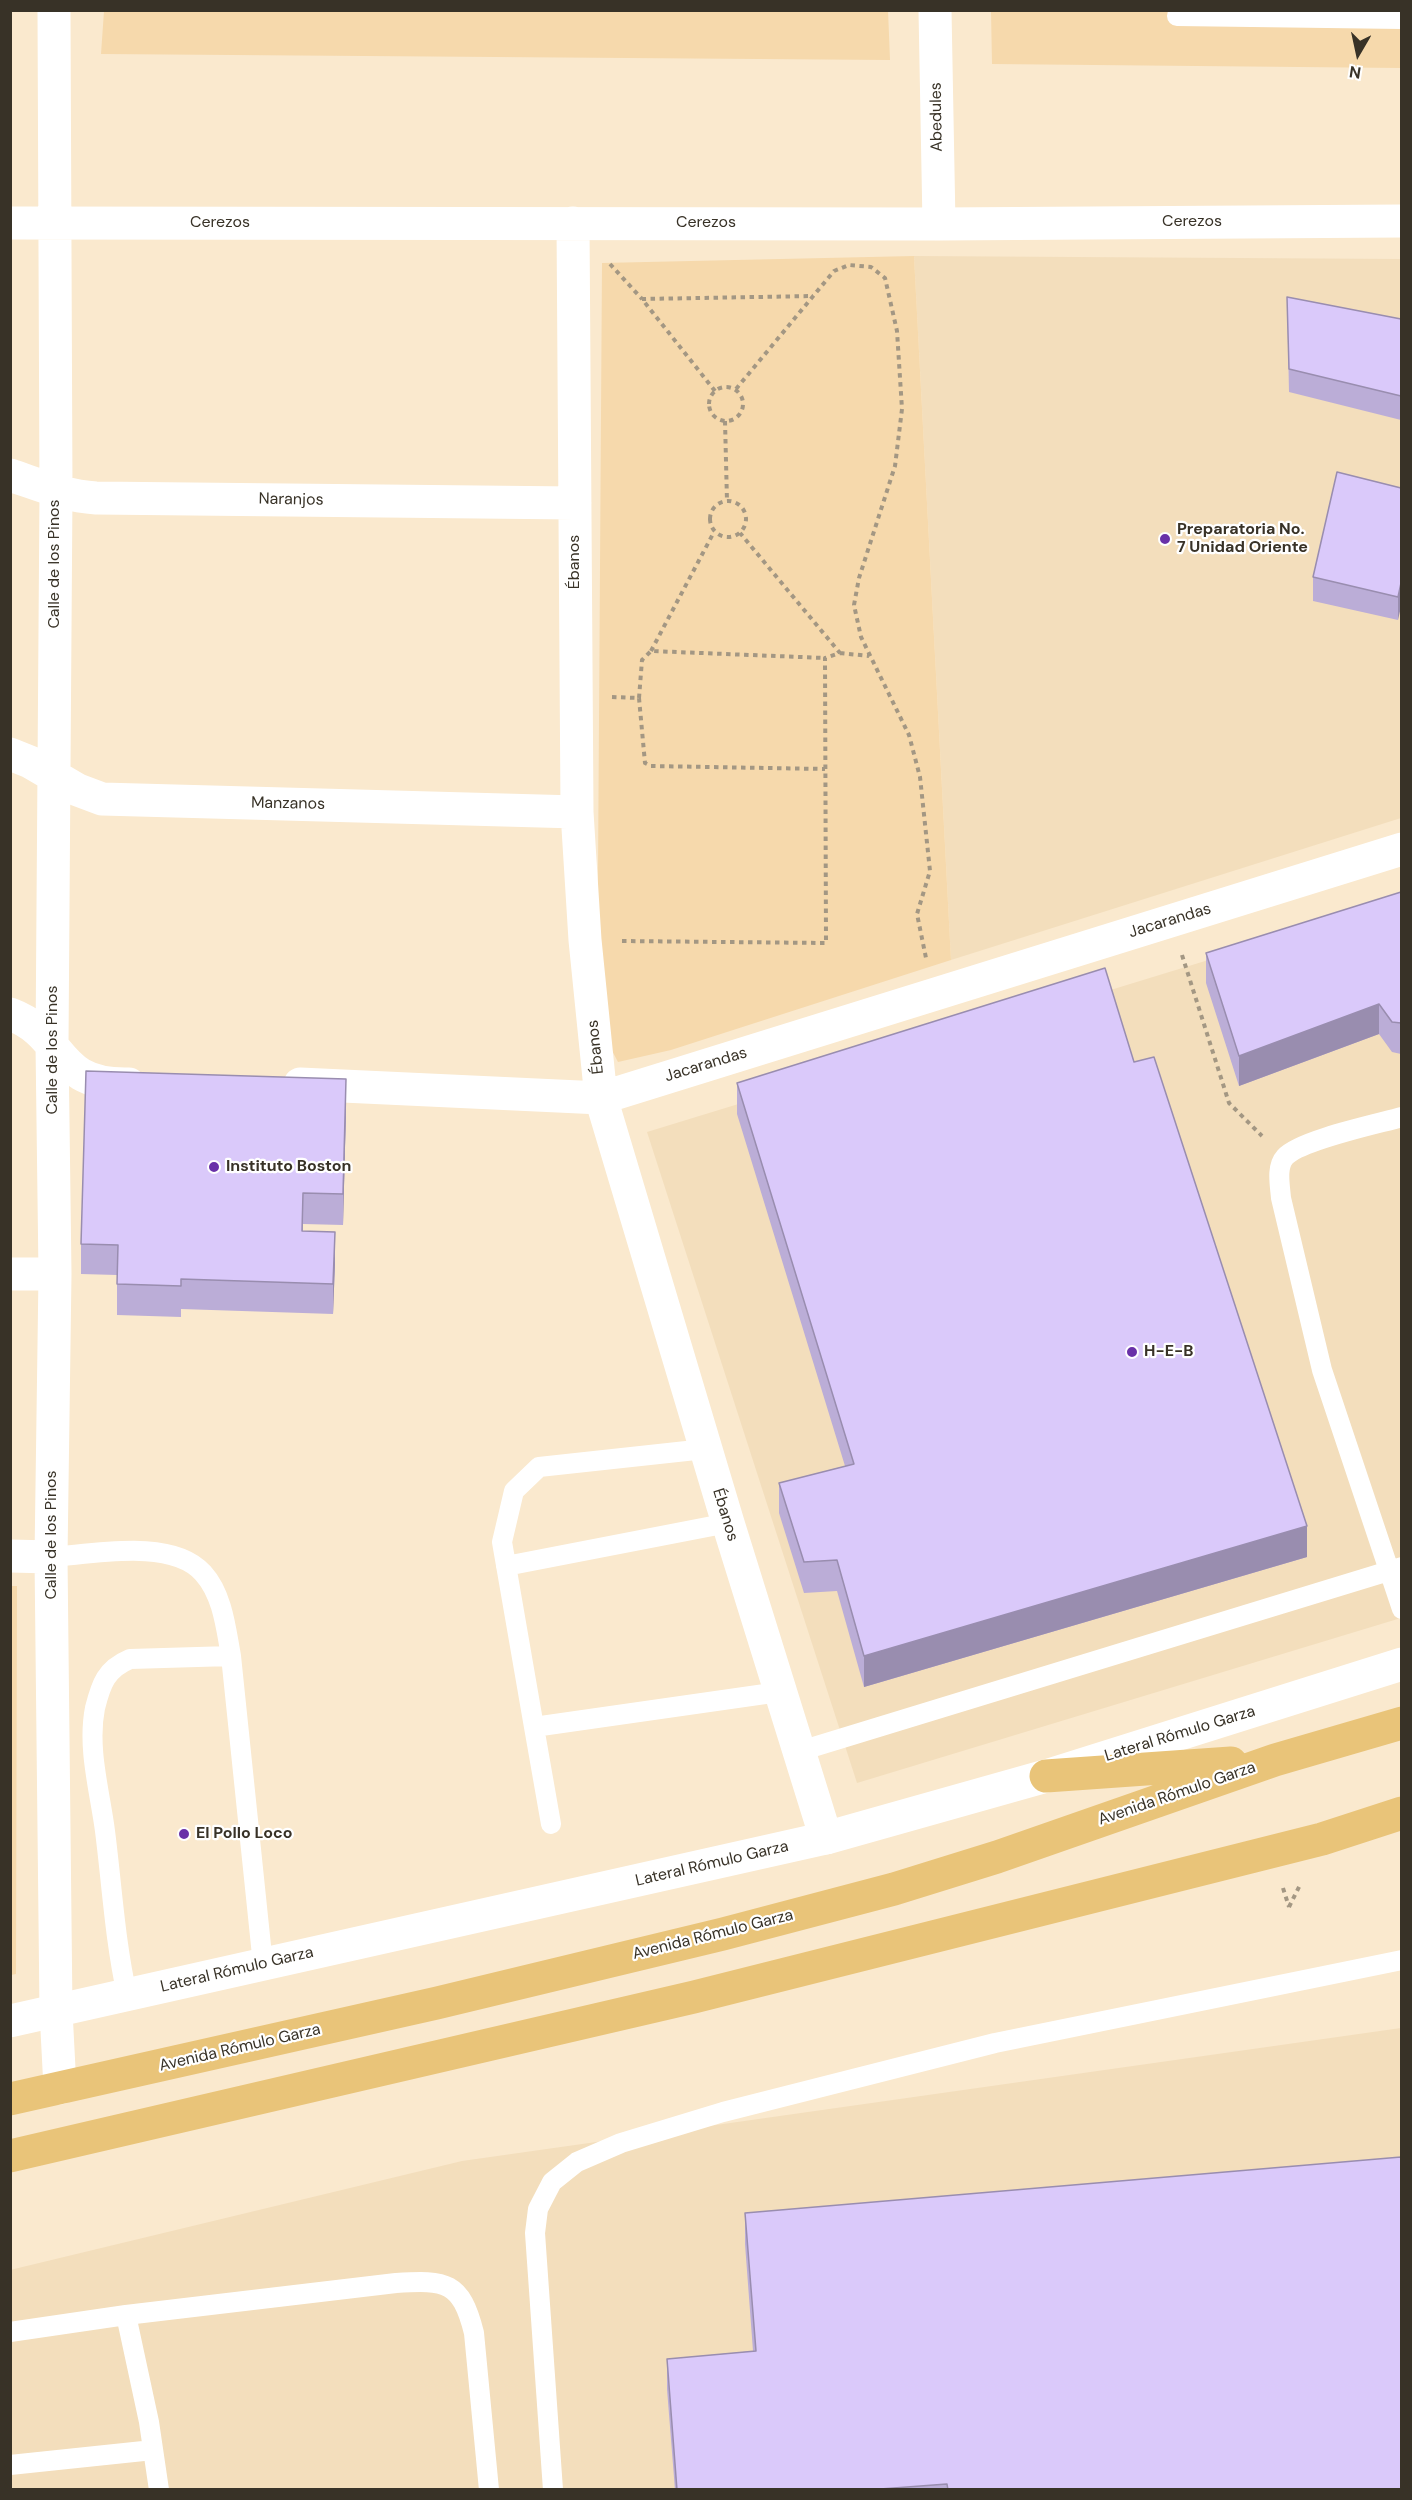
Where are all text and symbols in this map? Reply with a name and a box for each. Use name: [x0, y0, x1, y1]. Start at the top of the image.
north arrow: [1328, 24, 1388, 84]
text: N: [1348, 61, 1363, 84]
street label: Abedules: [927, 82, 947, 152]
street label: Cerezos: [1162, 212, 1222, 232]
street label: Cerezos: [190, 213, 250, 233]
street label: Cerezos: [676, 213, 736, 233]
street label: Naranjos: [258, 490, 324, 510]
street label: Calle de los Pinos: [45, 499, 65, 629]
place label: Preparatoria No. 7 Unidad Oriente: [1177, 520, 1308, 558]
marker: Preparatoria No. 7 Unidad Oriente: [1158, 532, 1172, 546]
street label: Ébanos: [565, 535, 585, 589]
street label: Manzanos: [251, 794, 325, 814]
street label: Jacarandas: [1126, 899, 1214, 943]
street label: Calle de los Pinos: [43, 985, 63, 1115]
street label: Ébanos: [584, 1019, 608, 1075]
street label: Jacarandas: [662, 1043, 750, 1087]
place label: Instituto Boston: [226, 1157, 351, 1177]
marker: Instituto Boston: [207, 1160, 221, 1174]
place label: H-E-B: [1144, 1342, 1193, 1362]
marker: H-E-B: [1125, 1345, 1139, 1359]
street label: Calle de los Pinos: [42, 1470, 62, 1600]
street label: Ébanos: [708, 1486, 742, 1544]
street label: Lateral Rómulo Garza: [1102, 1702, 1258, 1766]
street label: Avenida Rómulo Garza: [1096, 1758, 1258, 1830]
place label: El Pollo Loco: [196, 1824, 292, 1844]
marker: El Pollo Loco: [177, 1827, 191, 1841]
street label: Lateral Rómulo Garza: [634, 1837, 790, 1891]
street label: Avenida Rómulo Garza: [631, 1906, 795, 1964]
street label: Lateral Rómulo Garza: [159, 1943, 315, 1997]
street label: Avenida Rómulo Garza: [157, 2020, 323, 2076]

